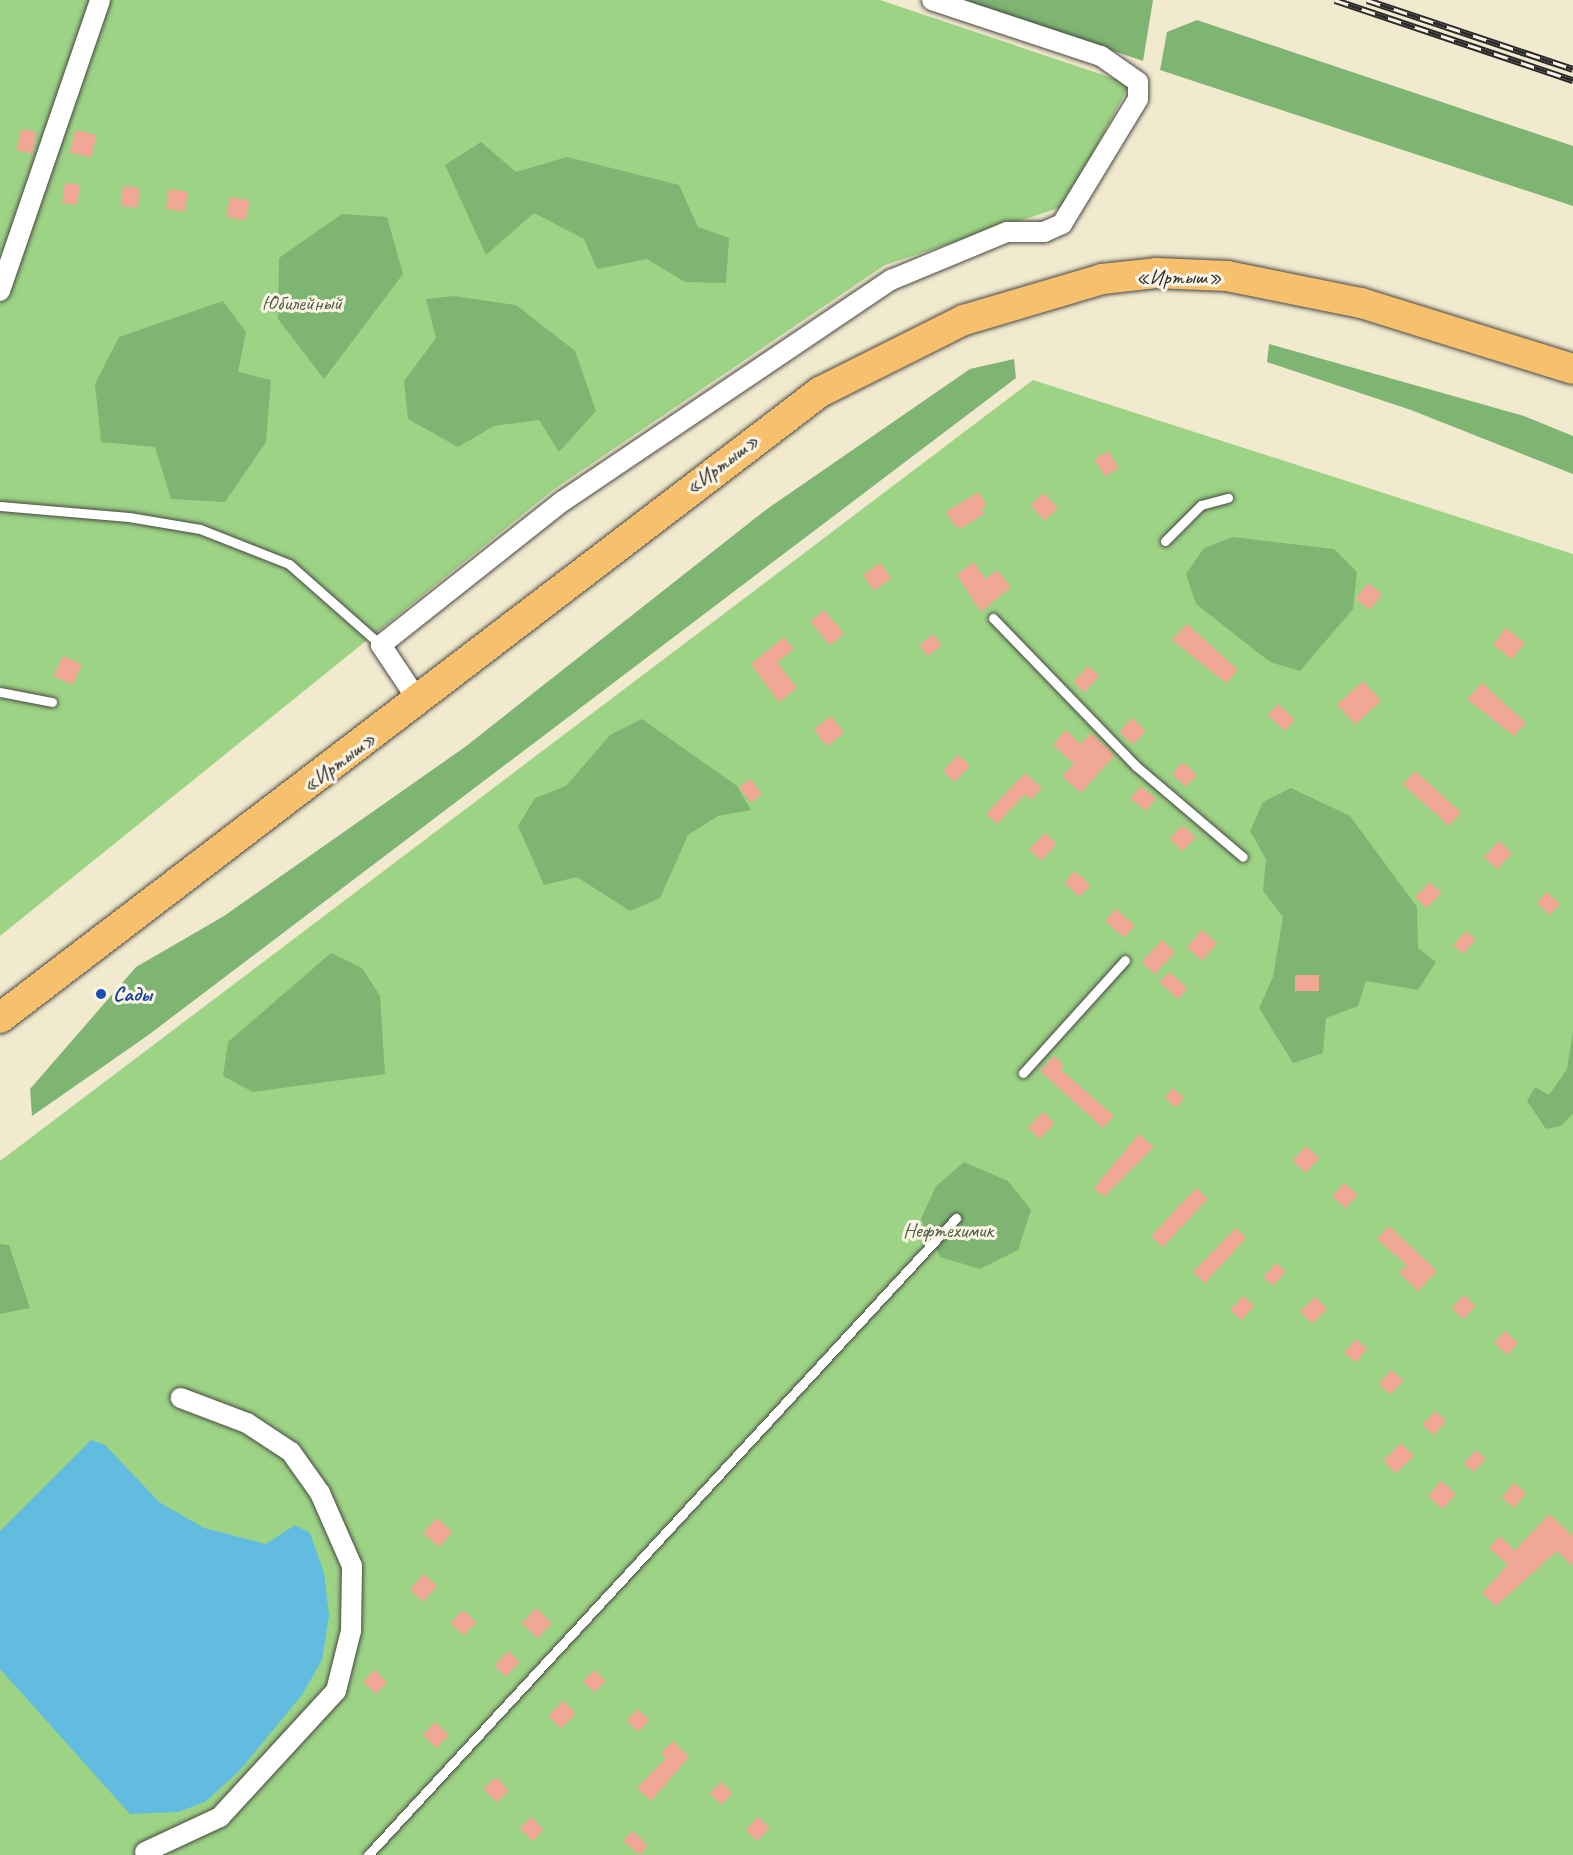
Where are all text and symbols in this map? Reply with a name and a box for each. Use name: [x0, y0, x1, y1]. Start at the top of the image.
street label: «Иртыш»: [1136, 264, 1222, 290]
park label: Юбилейный: [262, 290, 342, 316]
street label: «Иртыш»: [680, 428, 764, 500]
street label: «Иртыш»: [297, 726, 381, 798]
place label: Сады: [113, 981, 152, 1007]
marker: Сады: [94, 987, 108, 1001]
park label: Нефтехимик: [903, 1217, 993, 1243]

